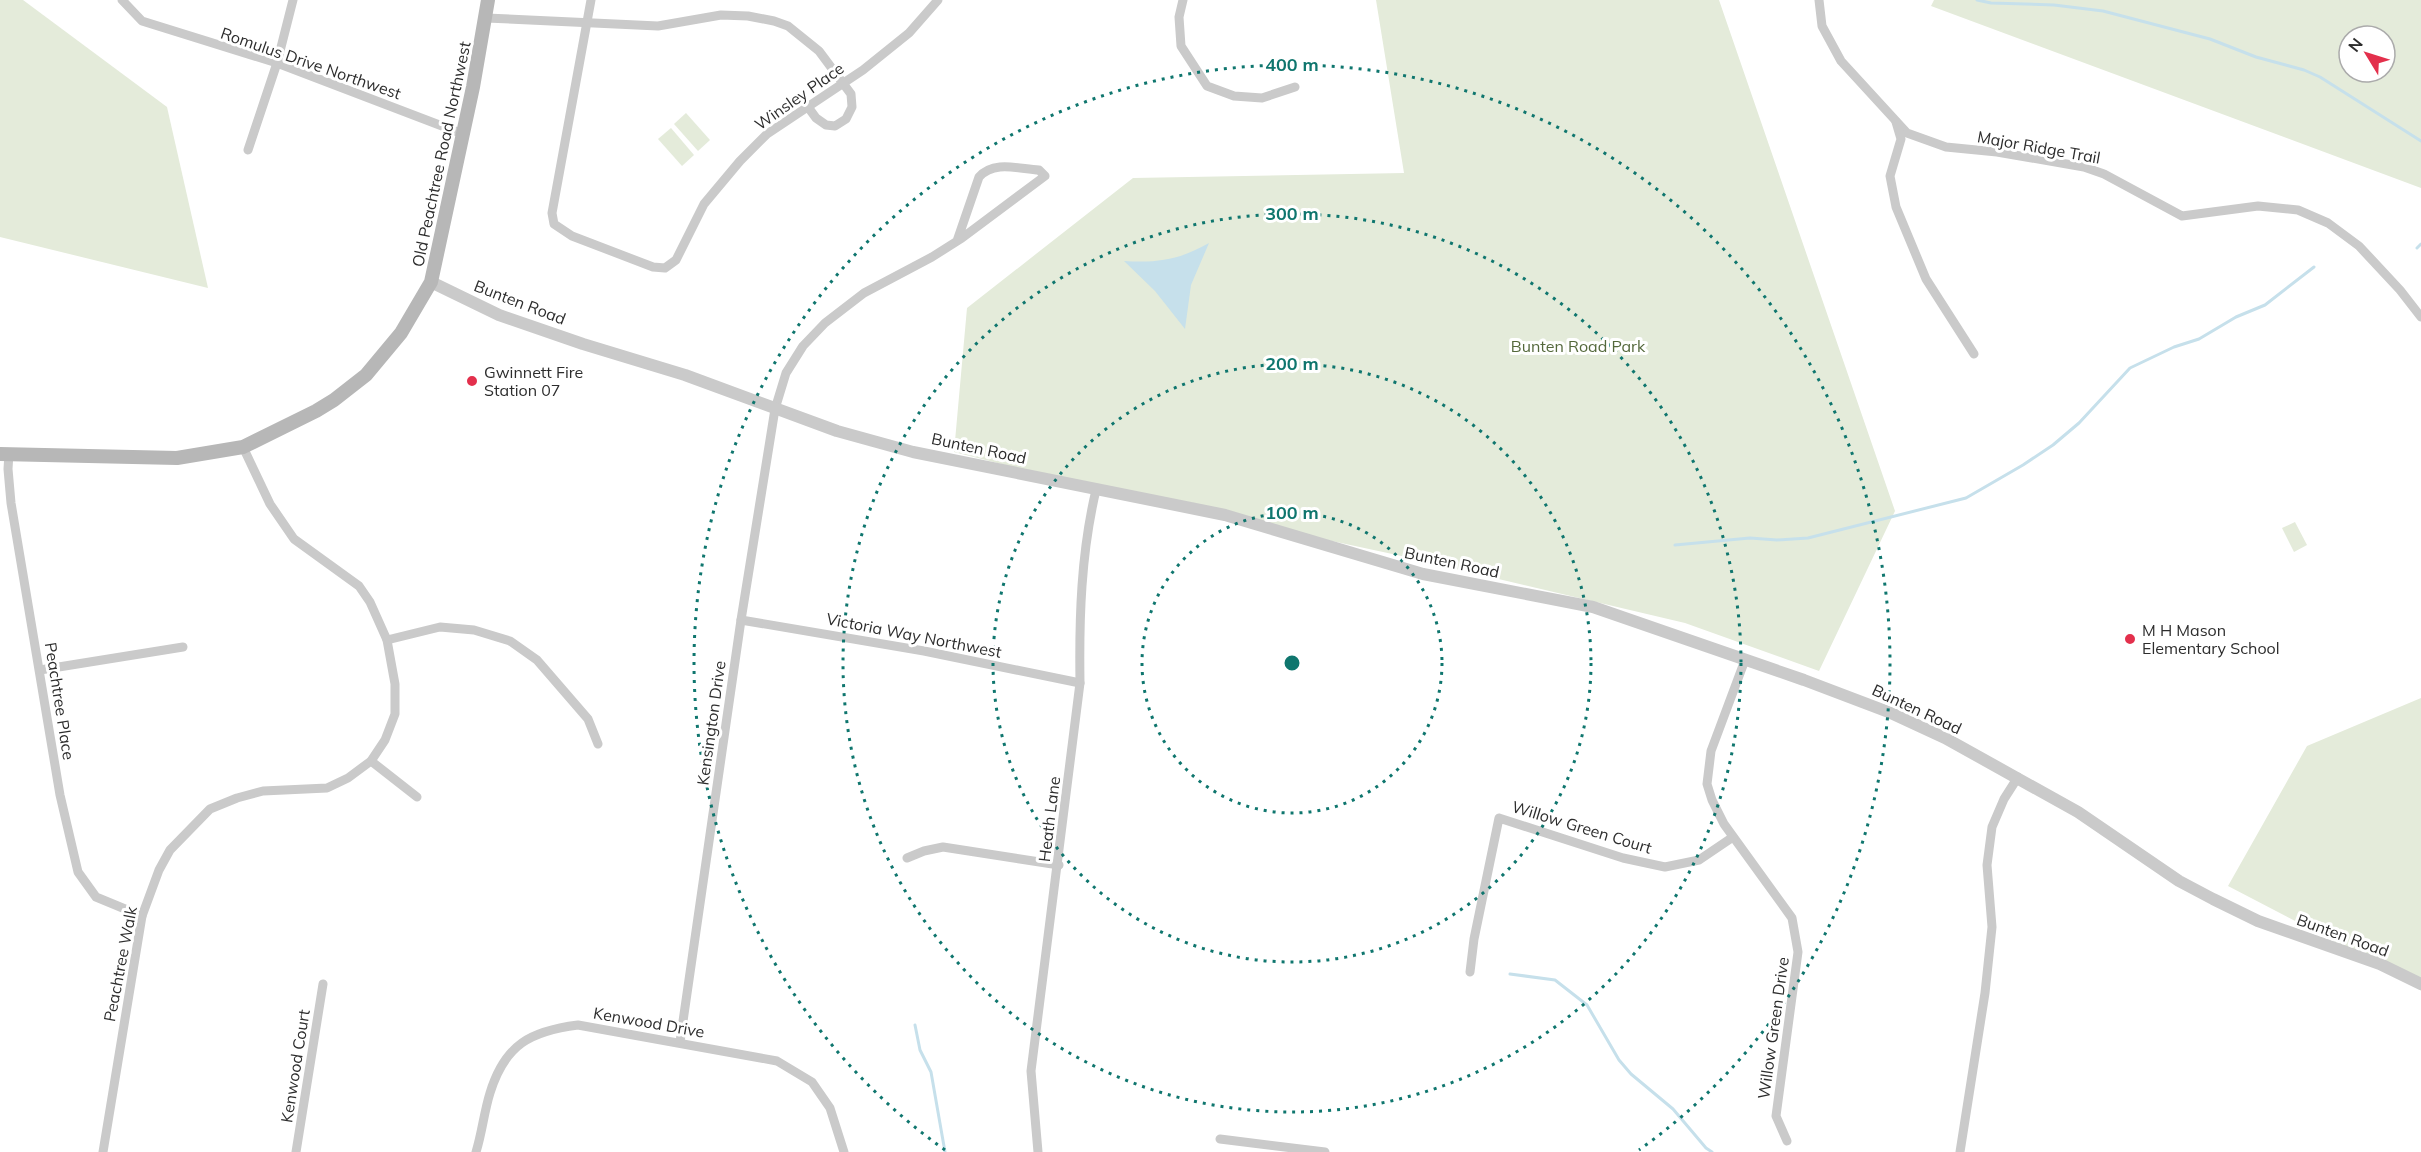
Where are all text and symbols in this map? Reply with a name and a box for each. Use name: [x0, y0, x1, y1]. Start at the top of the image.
street label: Romulus Drive Northwest: [218, 23, 404, 103]
north arrow: [2337, 24, 2397, 84]
text: N: [2344, 34, 2367, 56]
street label: Old Peachtree Road Northwest: [407, 39, 475, 269]
text: 400 m: [1265, 53, 1319, 76]
street label: Winsley Place: [751, 58, 847, 134]
street label: Major Ridge Trail: [1976, 126, 2102, 168]
text: 300 m: [1265, 202, 1319, 225]
street label: Bunten Road: [471, 275, 569, 329]
park label: Bunten Road Park: [1511, 336, 1646, 356]
text: 200 m: [1265, 352, 1319, 375]
place label: Gwinnett Fire Station 07: [484, 362, 583, 400]
marker: Gwinnett Fire Station 07: [465, 374, 479, 388]
street label: Bunten Road: [930, 428, 1028, 468]
text: 100 m: [1265, 501, 1319, 524]
street label: Bunten Road: [1403, 542, 1501, 582]
street label: Victoria Way Northwest: [825, 608, 1004, 662]
place label: M H Mason Elementary School: [2142, 620, 2280, 658]
marker: M H Mason Elementary School: [2123, 632, 2137, 646]
street label: Peachtree Place: [41, 641, 79, 761]
centre of rings: [1282, 653, 1302, 673]
street label: Kensington Drive: [692, 659, 730, 787]
street label: Bunten Road: [1869, 680, 1965, 738]
street label: Heath Lane: [1034, 775, 1064, 863]
street label: Willow Green Court: [1510, 796, 1655, 858]
street label: Peachtree Walk: [99, 904, 141, 1023]
street label: Bunten Road: [2294, 909, 2392, 961]
street label: Willow Green Drive: [1753, 956, 1793, 1100]
street label: Kenwood Drive: [592, 1002, 706, 1042]
street label: Kenwood Court: [276, 1008, 314, 1124]

